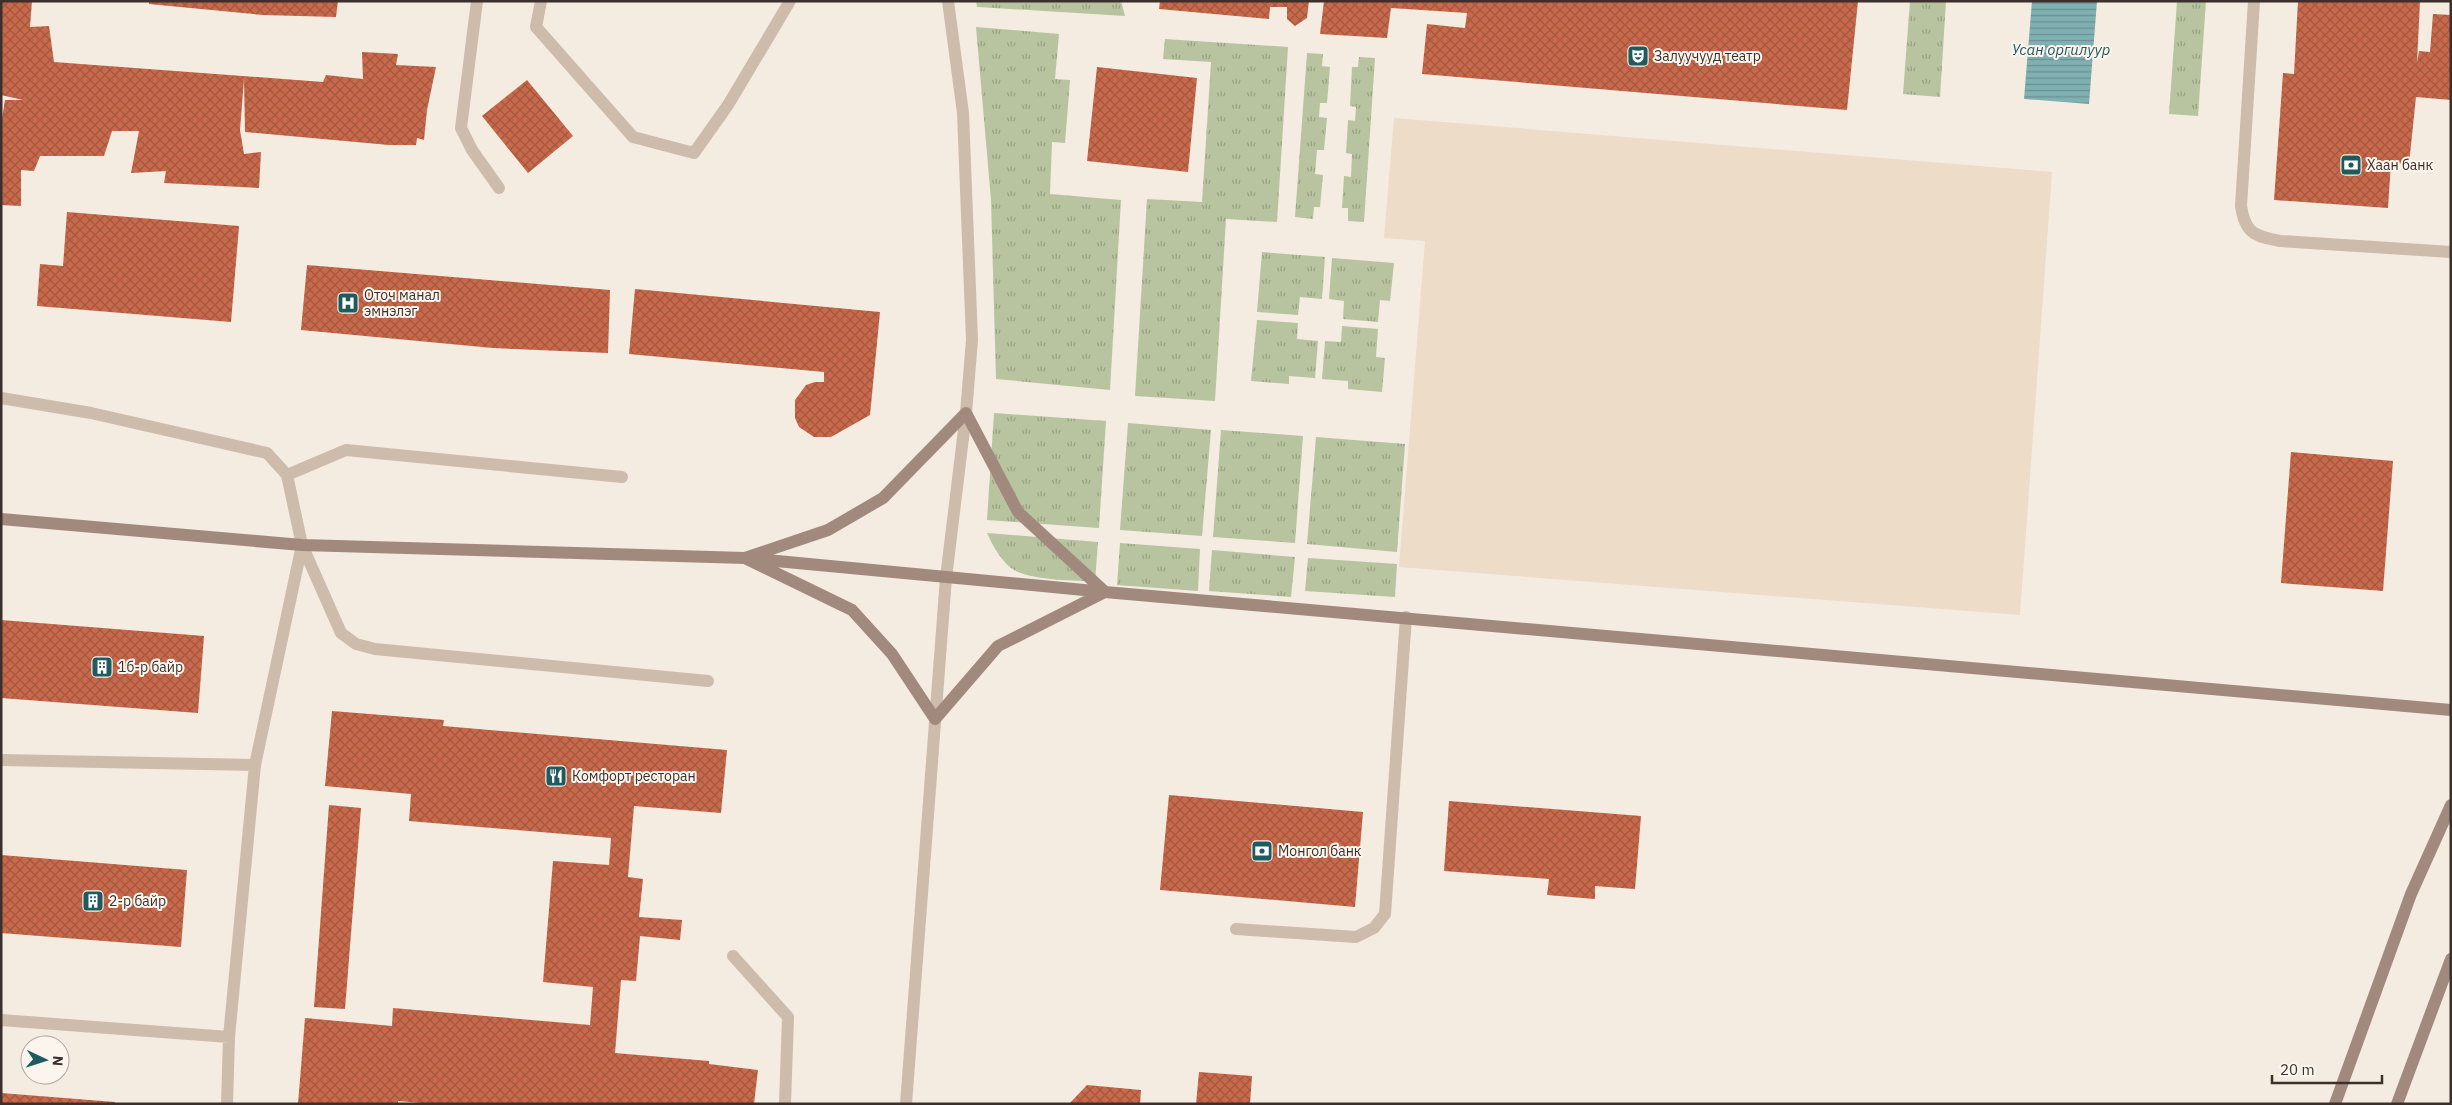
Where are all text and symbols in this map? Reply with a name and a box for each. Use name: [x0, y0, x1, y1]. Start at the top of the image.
water label: Усан оргилуур: [2012, 40, 2110, 59]
theatre icon: Залуучууд театр: [1626, 44, 1650, 68]
place label: Залуучууд театр: [1654, 47, 1761, 65]
bank icon: Хаан банк: [2339, 153, 2363, 177]
place label: Хаан банк: [2367, 156, 2434, 174]
place label: Оточ манал эмнэлэг: [364, 286, 440, 320]
hospital icon: Оточ манал эмнэлэг: [336, 291, 360, 315]
building icon: 1б-р байр: [90, 655, 114, 679]
place label: 1б-р байр: [118, 658, 183, 676]
restaurant icon: Комфорт ресторан: [544, 764, 568, 788]
place label: Комфорт ресторан: [572, 767, 696, 785]
bank icon: Монгол банк: [1250, 839, 1274, 863]
place label: Монгол банк: [1278, 842, 1362, 860]
building icon: 2-р байр: [81, 889, 105, 913]
place label: 2-р байр: [109, 892, 166, 910]
north arrow: [20, 1035, 70, 1085]
scale bar: [2272, 1052, 2382, 1084]
text: N: [49, 1055, 67, 1067]
text: 20 m: [2280, 1060, 2315, 1079]

